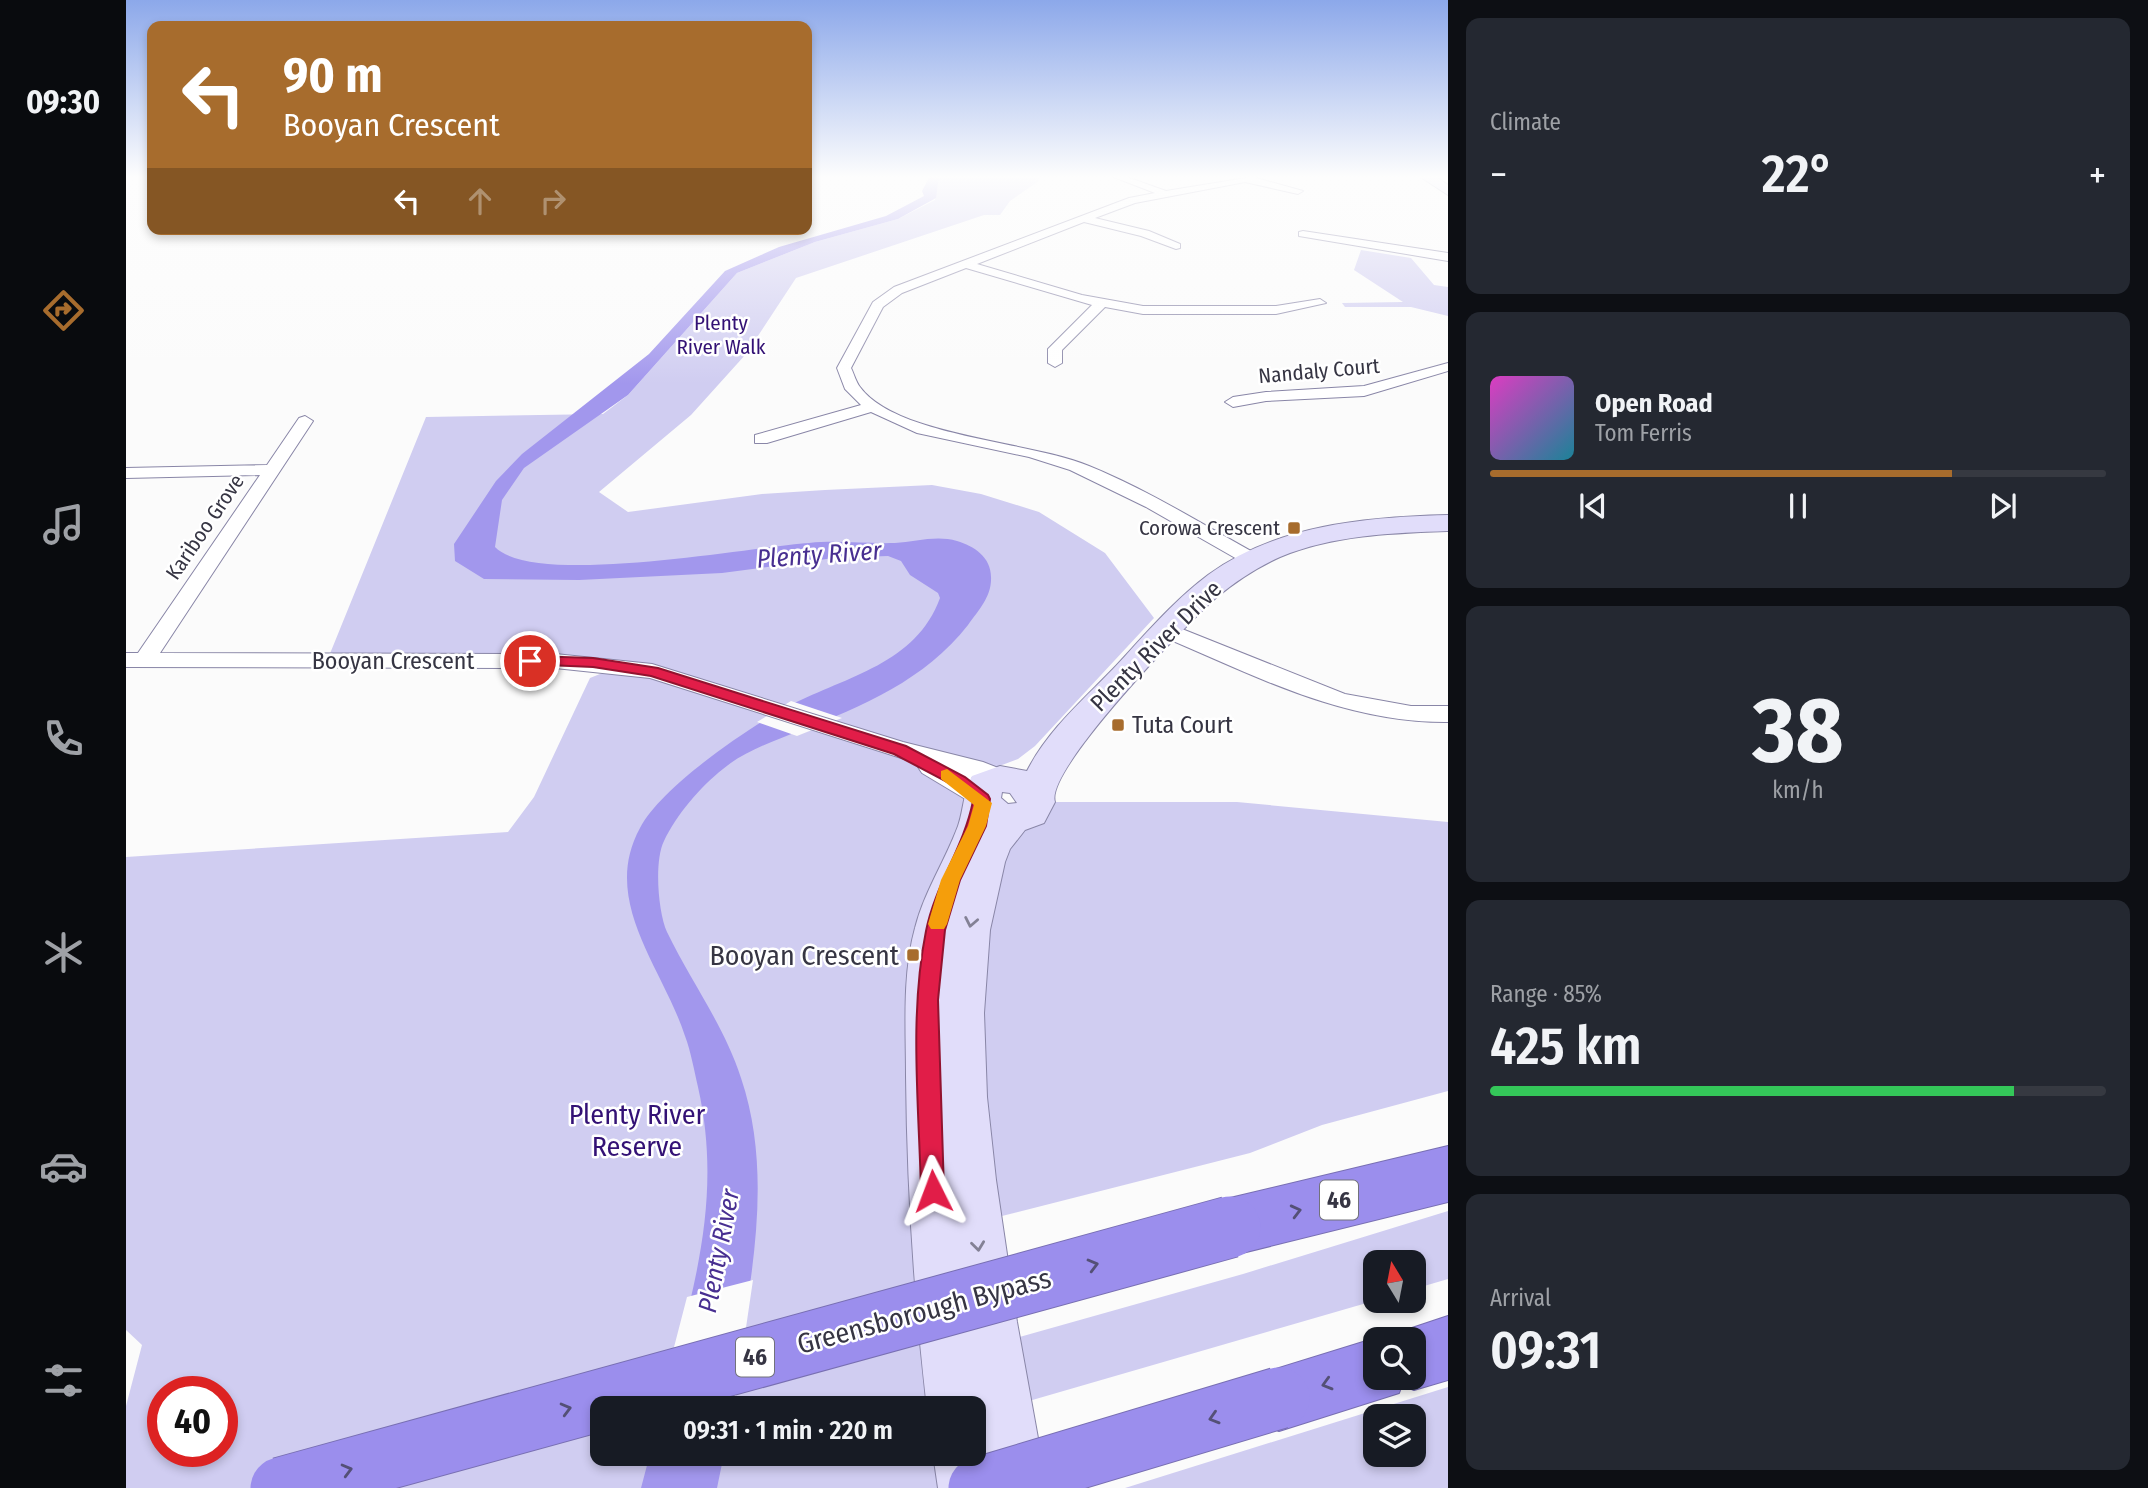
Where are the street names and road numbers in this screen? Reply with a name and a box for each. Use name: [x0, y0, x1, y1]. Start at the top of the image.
street label: Nandaly Court: [1257, 353, 1381, 389]
street label: Kariboo Grove: [160, 469, 250, 585]
street label: Plenty River Drive: [1085, 575, 1227, 717]
street label: Booyan Crescent: [312, 647, 474, 675]
road number: 46: [1320, 1180, 1358, 1219]
street label: Greensborough Bypass: [793, 1261, 1055, 1361]
road number: 46: [736, 1338, 774, 1376]

